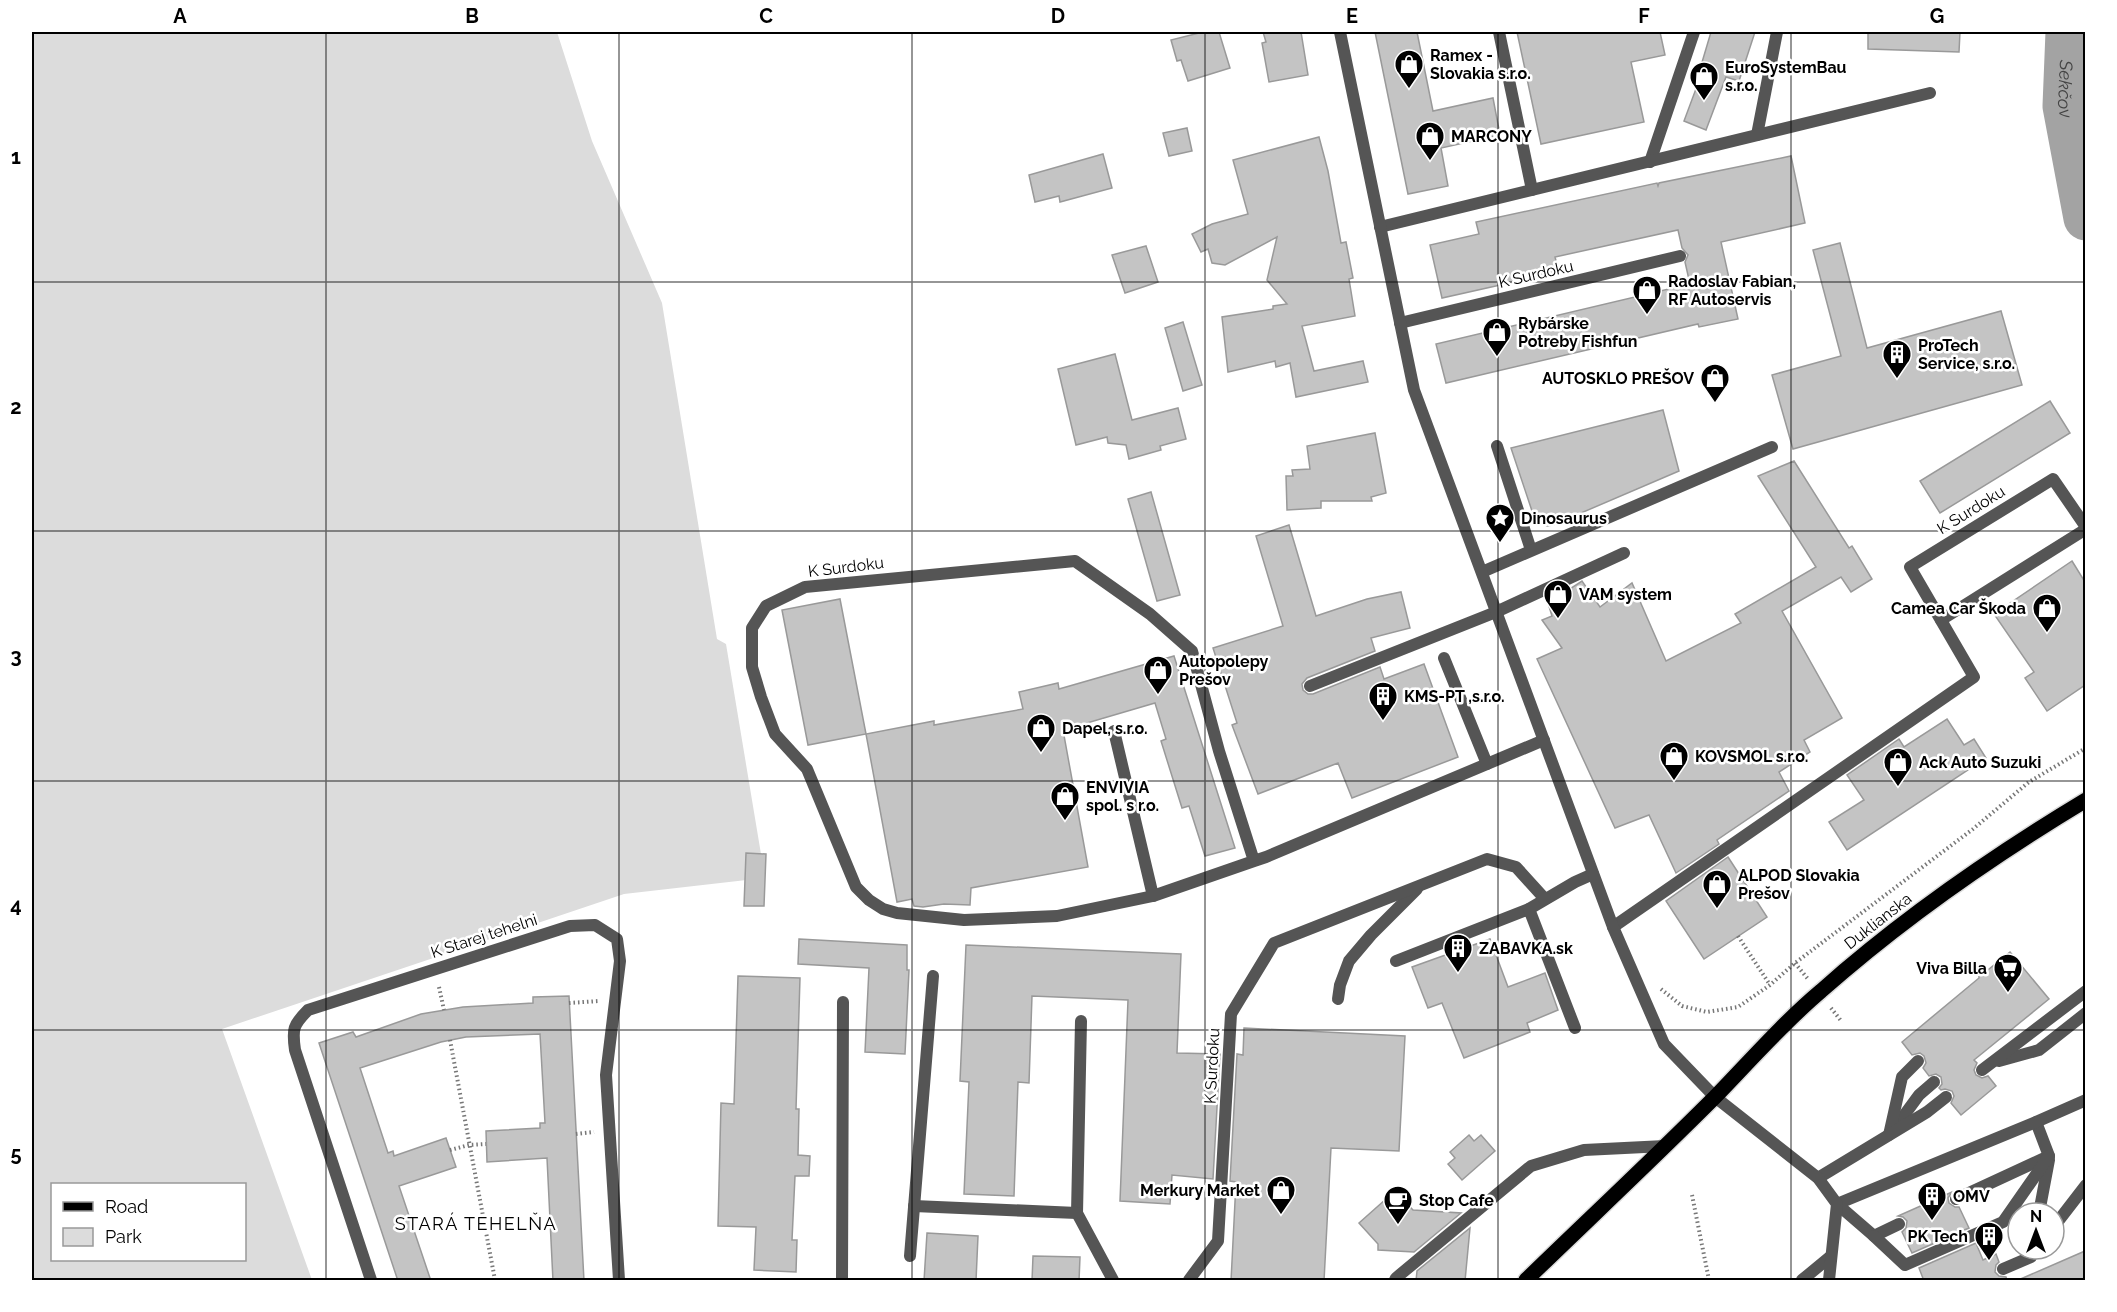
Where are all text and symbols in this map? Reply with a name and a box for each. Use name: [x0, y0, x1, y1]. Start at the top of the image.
text: A: [173, 4, 187, 28]
text: B: [465, 4, 479, 28]
text: C: [759, 4, 773, 28]
text: D: [1051, 4, 1065, 28]
text: E: [1346, 4, 1358, 28]
text: F: [1638, 4, 1650, 28]
text: G: [1930, 4, 1944, 28]
place label: Ramex - Slovakia s.r.o.: [1430, 46, 1531, 83]
shop icon: Ramex - Slovakia s.r.o.: [1393, 48, 1425, 90]
place label: EuroSystemBau s.r.o.: [1725, 58, 1847, 95]
water label: Sekčov: [2054, 59, 2078, 120]
shop icon: EuroSystemBau s.r.o.: [1688, 60, 1720, 102]
shop icon: MARCONY: [1414, 120, 1446, 162]
place label: MARCONY: [1451, 127, 1532, 146]
text: 1: [11, 145, 21, 169]
street label: K Surdoku: [1497, 256, 1575, 292]
place label: Radoslav Fabian, RF Autoservis: [1668, 272, 1796, 309]
shop icon: Radoslav Fabian, RF Autoservis: [1631, 274, 1663, 316]
place label: Rybárske Potreby Fishfun: [1518, 314, 1638, 351]
shop icon: Rybárske Potreby Fishfun: [1481, 316, 1513, 358]
place label: ProTech Service, s.r.o.: [1918, 336, 2015, 373]
building icon: ProTech Service, s.r.o.: [1881, 338, 1913, 380]
shop icon: AUTOSKLO PREŠOV: [1699, 362, 1731, 404]
place label: AUTOSKLO PREŠOV: [1542, 368, 1694, 388]
text: 2: [10, 395, 22, 419]
street label: K Surdoku: [1934, 482, 2008, 538]
place icon: Dinosaurus: [1484, 502, 1516, 544]
place label: Dinosaurus: [1521, 509, 1607, 528]
street label: K Surdoku: [807, 553, 885, 581]
shop icon: VAM system: [1542, 578, 1574, 620]
place label: VAM system: [1579, 585, 1672, 604]
shop icon: Camea Car Škoda: [2031, 592, 2063, 634]
place label: Camea Car Škoda: [1891, 598, 2026, 618]
text: 3: [10, 644, 22, 668]
place label: Autopolepy Prešov: [1179, 652, 1269, 689]
shop icon: Autopolepy Prešov: [1142, 654, 1174, 696]
building icon: KMS-PT ,s.r.o.: [1367, 680, 1399, 722]
place label: KMS-PT ,s.r.o.: [1404, 687, 1505, 706]
shop icon: Dapel, s.r.o.: [1025, 712, 1057, 754]
place label: Dapel, s.r.o.: [1062, 719, 1148, 738]
shop icon: KOVSMOL s.r.o.: [1658, 740, 1690, 782]
shop icon: Ack Auto Suzuki: [1882, 746, 1914, 788]
place label: KOVSMOL s.r.o.: [1695, 747, 1808, 766]
place label: Ack Auto Suzuki: [1919, 753, 2041, 772]
place label: ENVIVIA spol. s r.o.: [1086, 778, 1159, 815]
shop icon: ENVIVIA spol. s r.o.: [1049, 780, 1081, 822]
place label: ALPOD Slovakia Prešov: [1738, 866, 1860, 903]
shop icon: ALPOD Slovakia Prešov: [1701, 868, 1733, 910]
street label: Duklianska: [1841, 889, 1915, 953]
text: 4: [10, 893, 22, 917]
street label: K Starej tehelni: [428, 910, 540, 962]
building icon: ZABAVKA.sk: [1442, 932, 1474, 974]
place label: ZABAVKA.sk: [1479, 939, 1573, 958]
supermarket icon: Viva Billa: [1992, 952, 2024, 994]
place label: Viva Billa: [1916, 959, 1987, 978]
street label: K Surdoku: [1201, 1027, 1223, 1105]
text: 5: [10, 1142, 22, 1166]
shop icon: Merkury Market: [1265, 1174, 1297, 1216]
building icon: OMV: [1916, 1180, 1948, 1222]
place label: Merkury Market: [1140, 1181, 1260, 1200]
legend: [51, 1183, 246, 1261]
cafe icon: Stop Cafe: [1382, 1184, 1414, 1226]
place label: OMV: [1953, 1187, 1990, 1206]
place label: Stop Cafe: [1419, 1191, 1494, 1210]
text: Road: [105, 1196, 148, 1217]
north arrow: [2006, 1201, 2066, 1261]
text: N: [2030, 1207, 2042, 1226]
district label: STARÁ TEHELŇA: [395, 1212, 557, 1234]
building icon: PK Tech: [1973, 1220, 2005, 1262]
text: Park: [105, 1226, 142, 1247]
place label: PK Tech: [1908, 1227, 1968, 1246]

